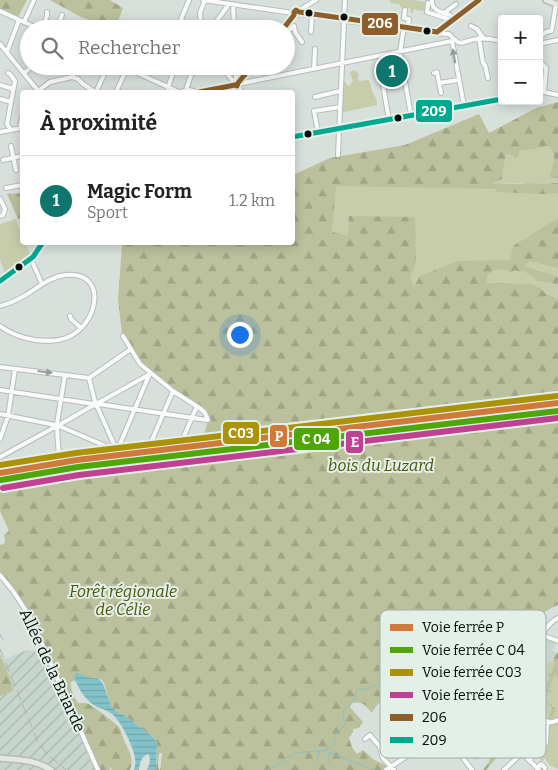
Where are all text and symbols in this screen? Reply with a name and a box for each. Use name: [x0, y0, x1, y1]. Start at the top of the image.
unlabelled marker: [304, 8, 314, 18]
unlabelled marker: [339, 12, 349, 22]
line badge: 206: [361, 12, 399, 36]
text: 206: [367, 15, 393, 32]
map controls: [498, 15, 543, 105]
button: +: [498, 15, 543, 60]
search box: [20, 20, 295, 75]
unlabelled marker: [422, 26, 432, 36]
icon: search: [38, 34, 66, 62]
text: Rechercher: [78, 36, 180, 59]
one-way arrow: [450, 48, 458, 64]
pin: 1: [376, 52, 408, 90]
button: −: [498, 60, 543, 105]
line badge: 209: [415, 99, 453, 123]
text: 209: [421, 103, 447, 120]
text: À proximité: [40, 110, 157, 136]
unlabelled marker: [393, 113, 403, 123]
unlabelled marker: [303, 129, 313, 139]
text: Magic Form: [87, 180, 192, 203]
text: 1: [53, 191, 59, 210]
text: 1.2 km: [229, 191, 275, 210]
text: Sport: [87, 203, 128, 222]
unlabelled marker: [14, 262, 24, 272]
your location: [227, 322, 253, 348]
one-way arrow: [37, 368, 53, 376]
line badge: C03: [222, 421, 260, 445]
line badge: P: [269, 424, 288, 448]
text: C03: [228, 425, 254, 442]
line badge: C 04: [293, 427, 340, 451]
text: P: [275, 428, 284, 445]
line badge: E: [345, 430, 364, 454]
text: C 04: [302, 431, 331, 448]
text: E: [351, 434, 359, 451]
park label: bois du Luzard: [328, 456, 434, 475]
park label: Forêt régionale de Célie: [69, 582, 177, 619]
street label: Allée de la Briarde: [16, 605, 89, 735]
legend: [380, 610, 546, 758]
text: Voie ferrée P: [422, 619, 504, 636]
text: Voie ferrée C 04: [422, 642, 525, 659]
text: Voie ferrée C03: [422, 664, 522, 681]
text: Voie ferrée E: [422, 687, 504, 704]
text: 206: [422, 709, 447, 726]
text: 209: [422, 732, 447, 749]

